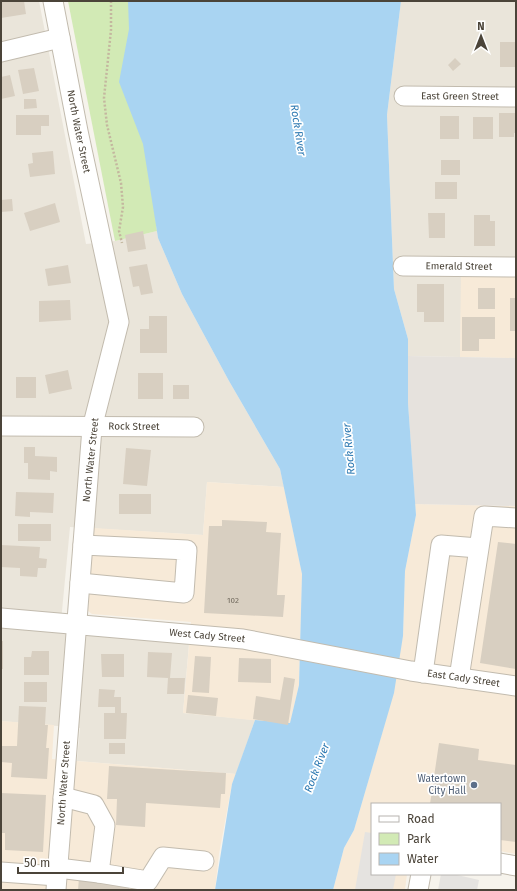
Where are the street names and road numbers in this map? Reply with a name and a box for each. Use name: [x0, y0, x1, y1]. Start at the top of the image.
street label: North Water Street: [64, 89, 93, 175]
street label: East Green Street: [421, 90, 499, 103]
street label: Emerald Street: [426, 260, 493, 273]
street label: North Water Street: [81, 417, 101, 503]
street label: Rock Street: [108, 421, 160, 433]
street label: West Cady Street: [169, 627, 247, 645]
street label: East Cady Street: [426, 667, 501, 690]
street label: North Water Street: [55, 740, 73, 826]

